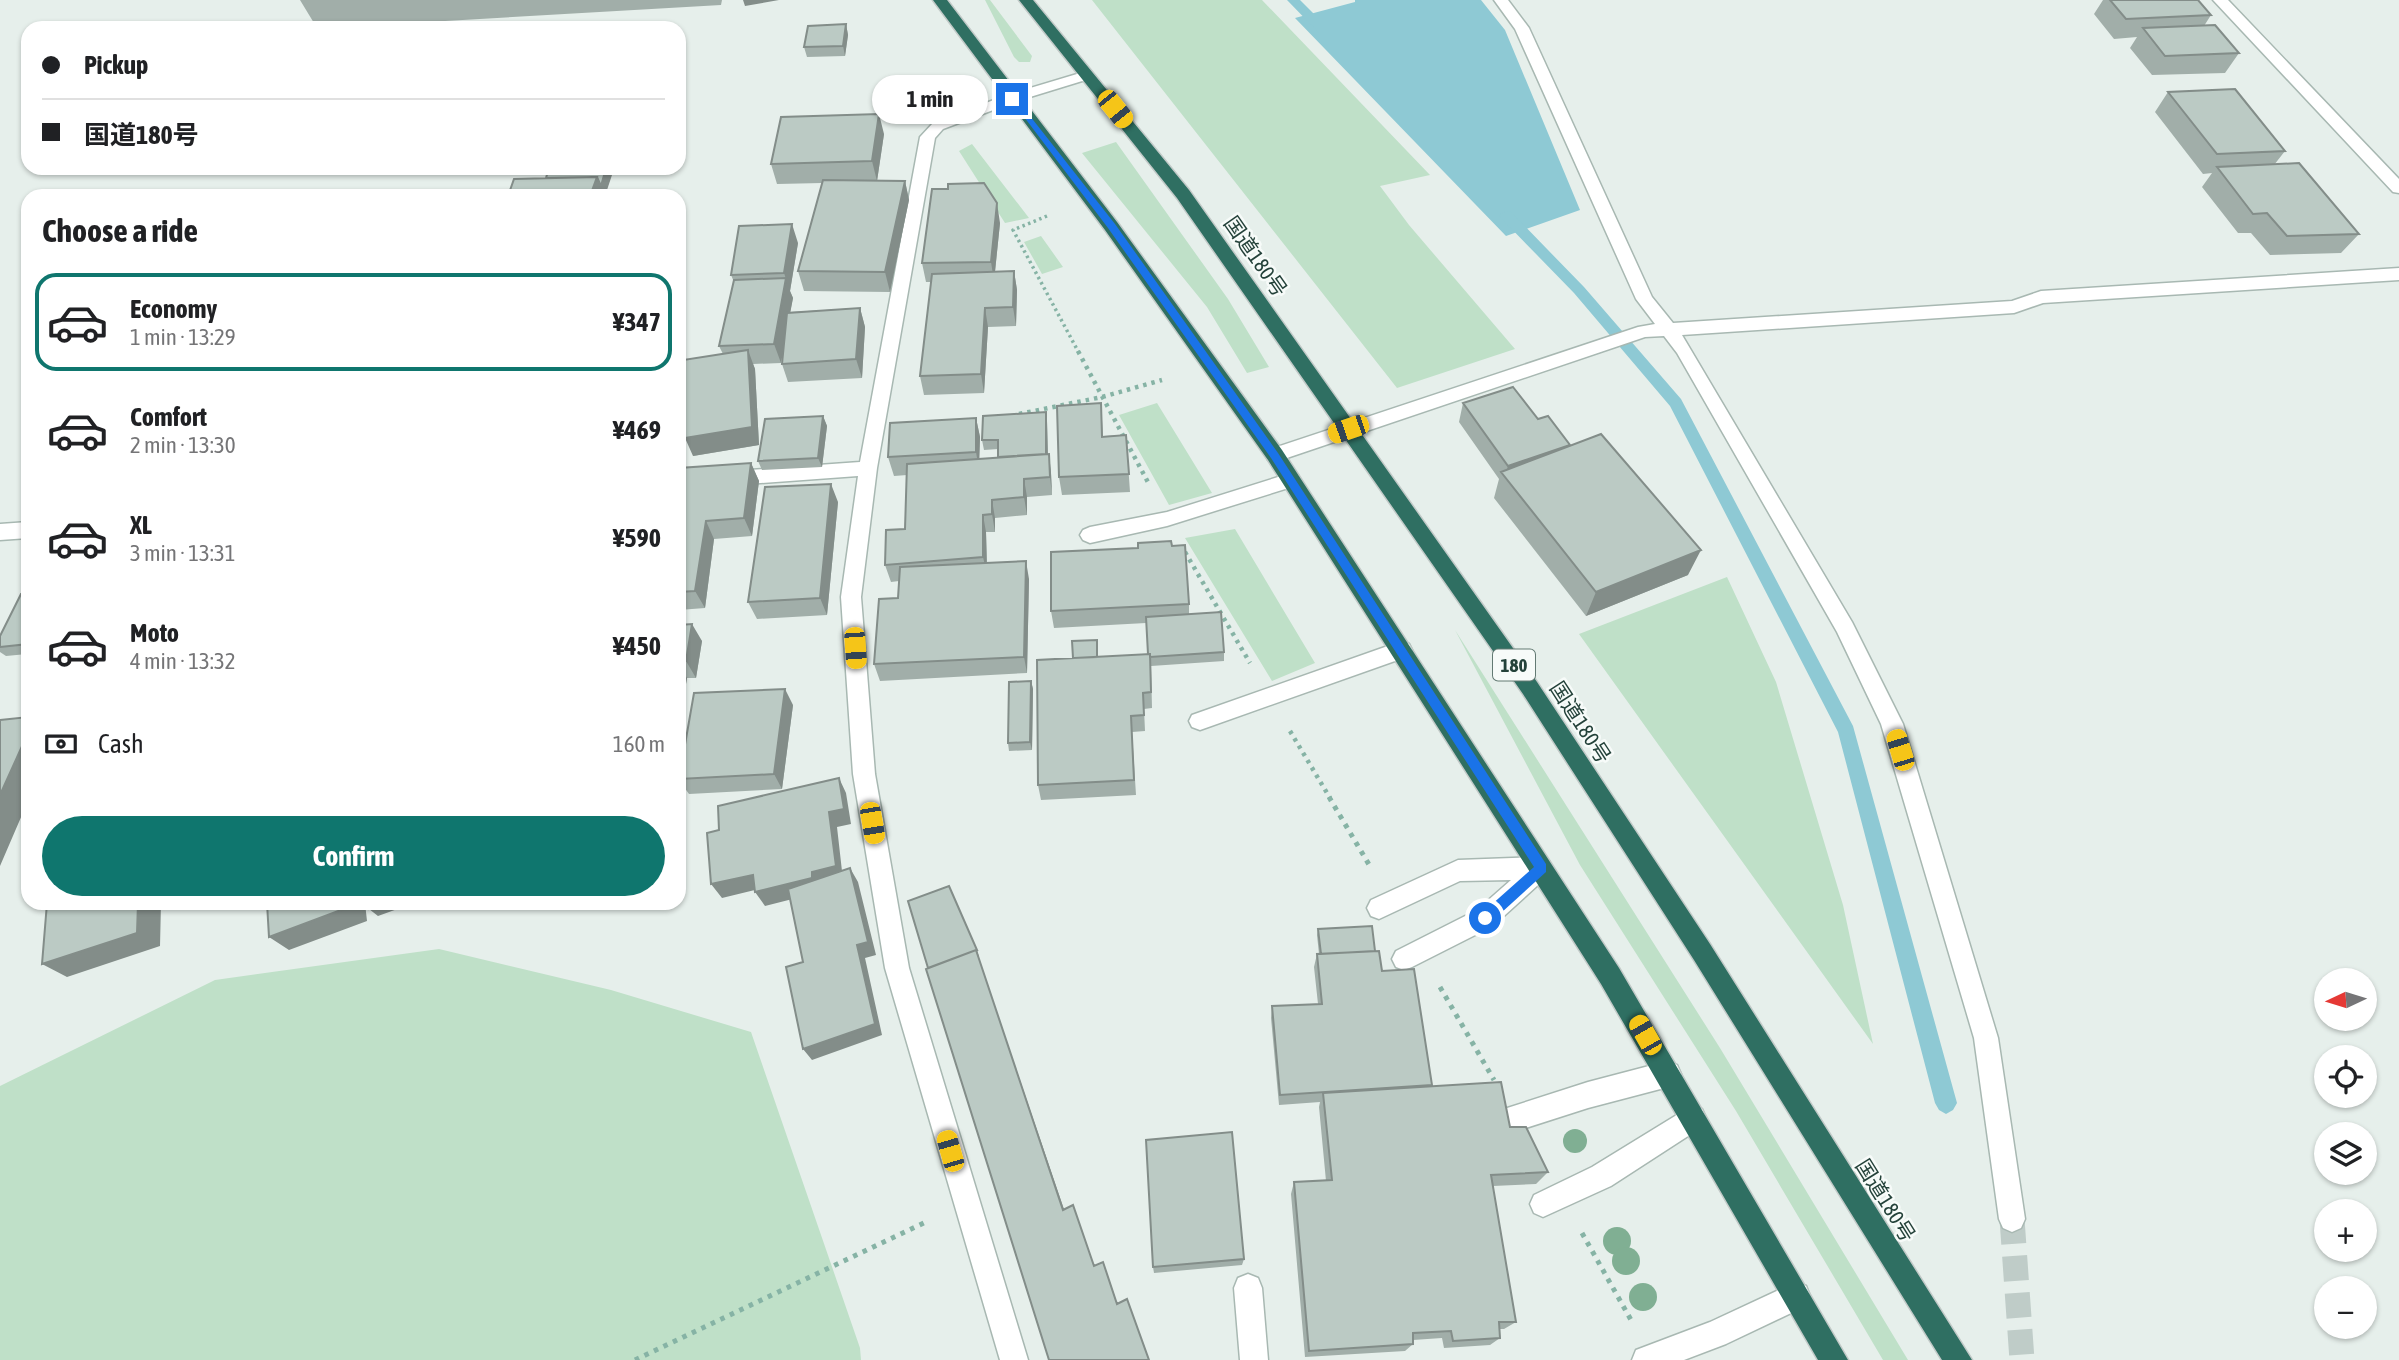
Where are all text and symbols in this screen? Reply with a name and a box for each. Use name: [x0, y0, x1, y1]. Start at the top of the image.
text: Pickup: [84, 50, 148, 80]
callout: 1 min: [872, 74, 988, 124]
route end: [996, 83, 1028, 115]
text: 1 min: [907, 86, 953, 112]
car: [1094, 86, 1137, 132]
text: 国道180号: [84, 120, 199, 150]
street label: 国道180号: [1220, 211, 1292, 301]
text: Choose a ride: [42, 212, 198, 249]
icon: car: [46, 291, 109, 354]
text: Economy: [130, 294, 217, 324]
text: ¥347: [613, 307, 661, 337]
text: 1 min · 13:29: [130, 324, 236, 350]
icon: car: [46, 399, 109, 462]
text: Comfort: [130, 402, 207, 432]
car: [1325, 412, 1372, 446]
text: ¥469: [613, 415, 661, 445]
text: 2 min · 13:30: [130, 432, 236, 458]
icon: car: [46, 507, 109, 570]
text: XL: [130, 510, 152, 540]
text: ¥590: [613, 523, 661, 553]
text: 3 min · 13:31: [130, 540, 236, 566]
icon: car: [46, 615, 109, 678]
text: Moto: [130, 618, 179, 648]
car: [844, 626, 867, 670]
text: ¥450: [613, 631, 661, 661]
text: 4 min · 13:32: [130, 648, 236, 674]
road number: 180: [1493, 650, 1535, 680]
street label: 国道180号: [1546, 677, 1616, 767]
icon: cash: [42, 725, 80, 763]
car: [1884, 727, 1917, 773]
text: Cash: [98, 729, 144, 759]
text: 160 m: [613, 731, 665, 757]
car: [859, 800, 886, 846]
button: Confirm: [42, 816, 665, 896]
route start: [1469, 902, 1501, 934]
north arrow: [2314, 968, 2376, 1031]
map controls: [2314, 968, 2377, 1339]
car: [1626, 1012, 1665, 1058]
button: locate: [2314, 1045, 2377, 1108]
button: layers: [2314, 1122, 2377, 1185]
car: [935, 1128, 966, 1174]
street label: 国道180号: [1851, 1154, 1921, 1246]
button: +: [2314, 1199, 2377, 1262]
button: −: [2314, 1276, 2377, 1339]

